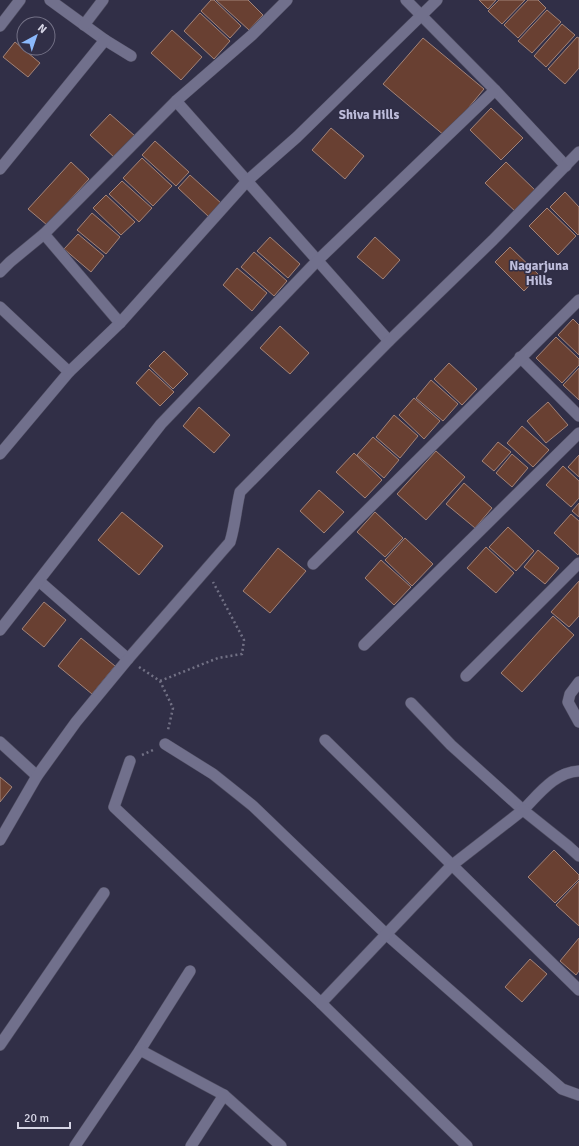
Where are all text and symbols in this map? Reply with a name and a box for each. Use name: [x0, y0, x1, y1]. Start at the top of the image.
north arrow: [16, 16, 56, 56]
text: N: [35, 21, 49, 36]
district label: Shiva Hills: [339, 107, 399, 123]
district label: Nagarjuna Hills: [509, 258, 569, 289]
scale bar: [18, 1104, 70, 1130]
text: 20 m: [24, 1111, 49, 1126]

